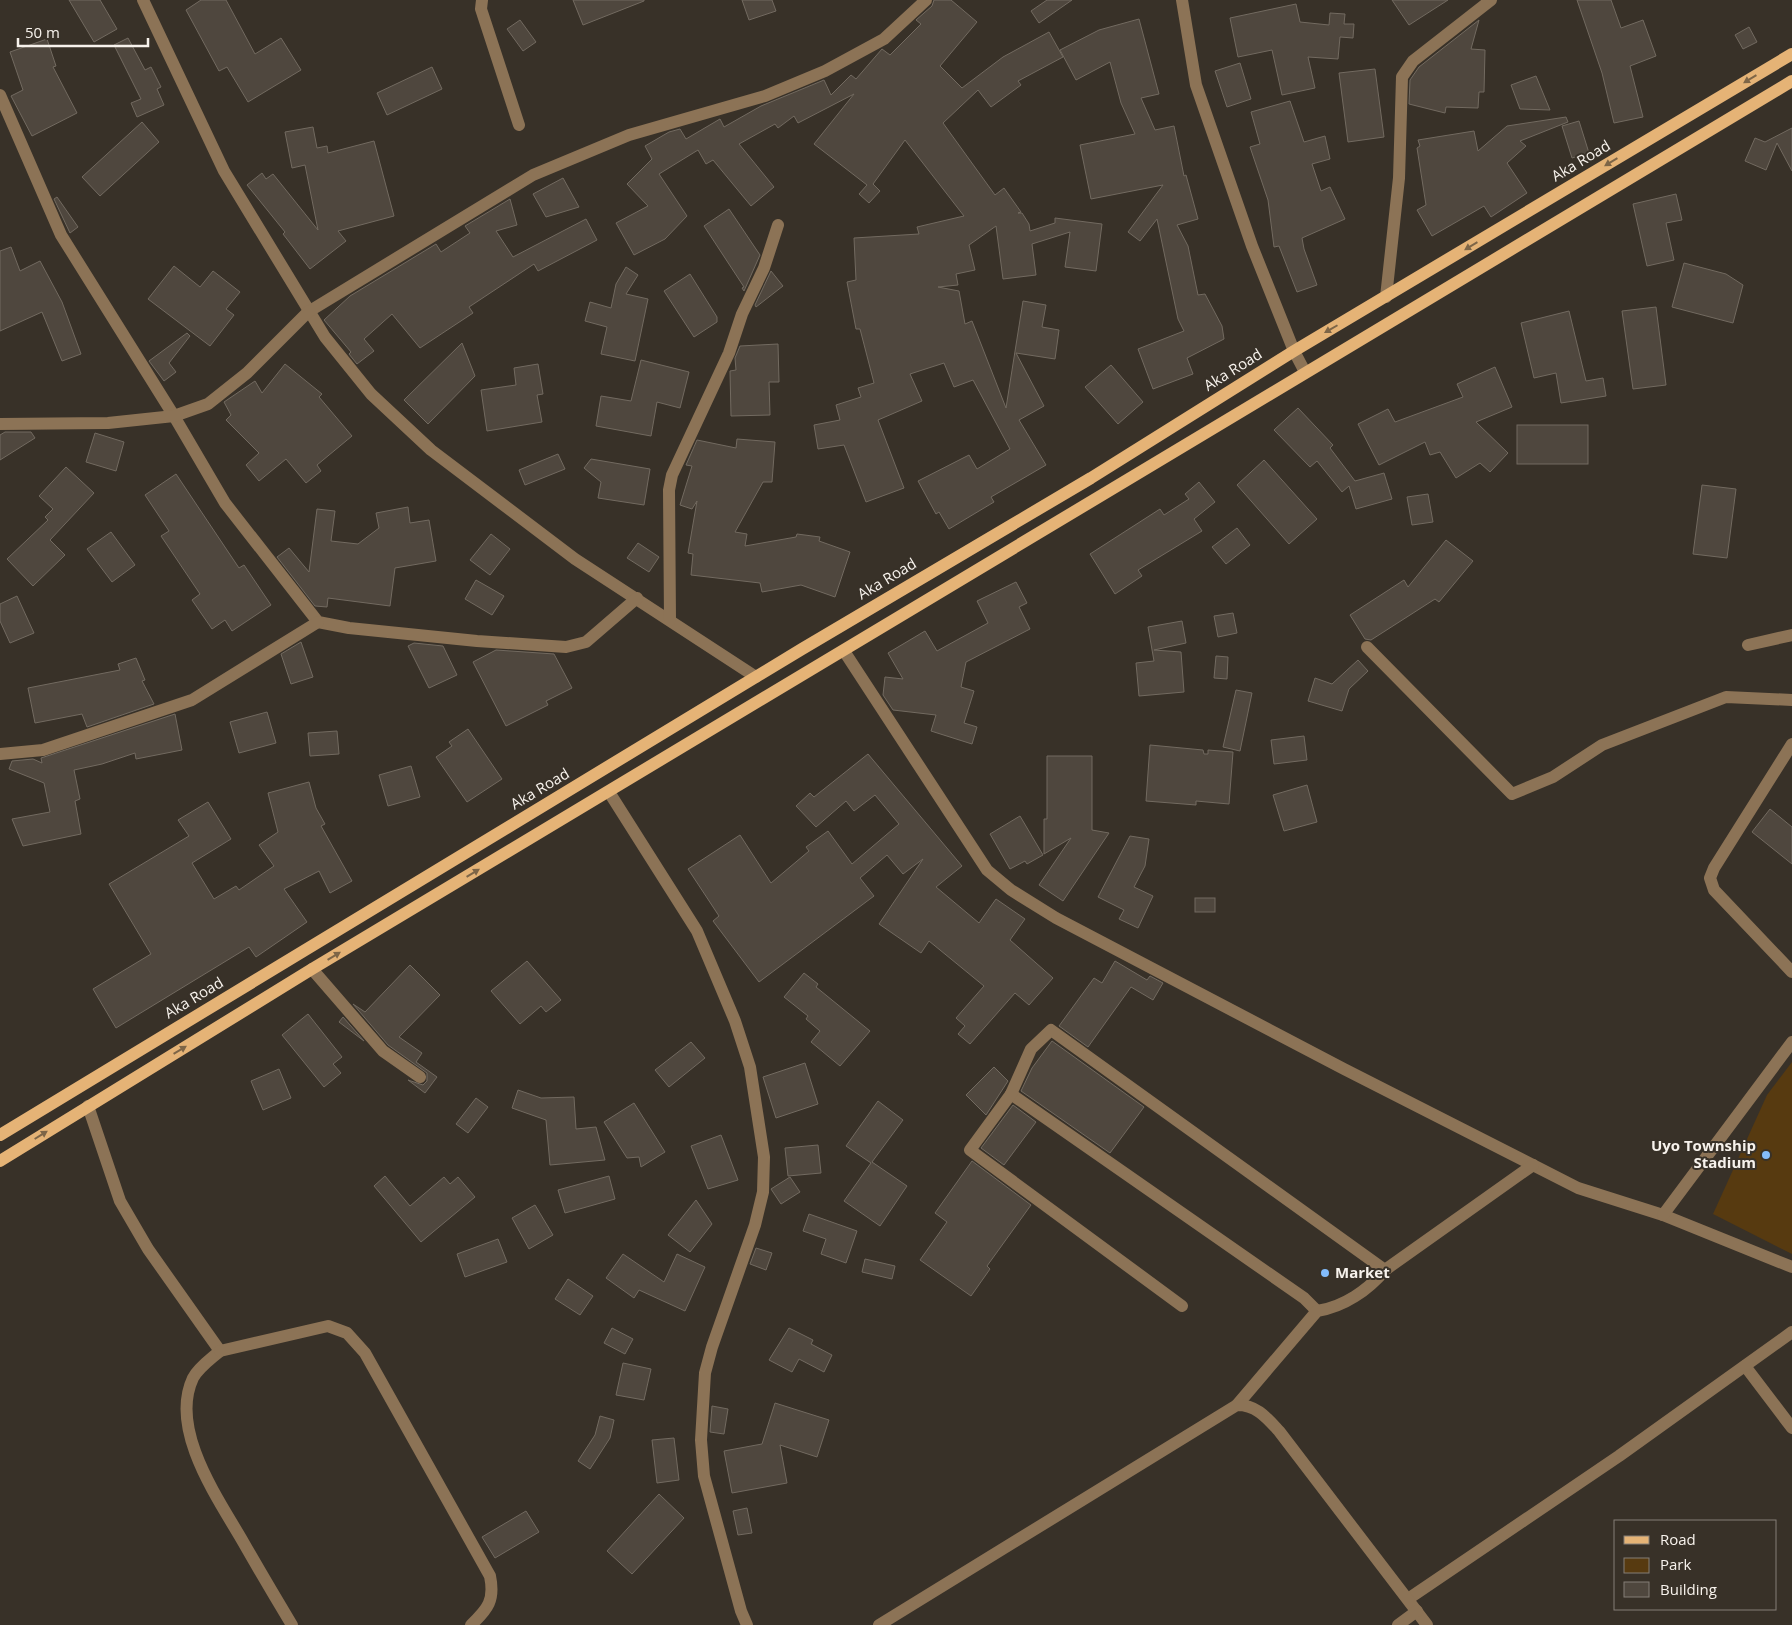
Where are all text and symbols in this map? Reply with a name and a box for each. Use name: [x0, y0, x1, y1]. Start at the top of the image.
scale bar: [18, 15, 148, 47]
text: 50 m: [25, 22, 60, 42]
one-way arrow: [1744, 75, 1757, 84]
street label: Aka Road: [1547, 135, 1614, 186]
one-way arrow: [1604, 158, 1617, 167]
one-way arrow: [1465, 241, 1478, 250]
one-way arrow: [1325, 324, 1338, 333]
street label: Aka Road: [1199, 343, 1265, 395]
street label: Aka Road: [853, 553, 920, 604]
street label: Aka Road: [506, 763, 573, 814]
one-way arrow: [467, 869, 480, 878]
one-way arrow: [327, 952, 340, 961]
street label: Aka Road: [160, 972, 227, 1023]
one-way arrow: [173, 1045, 186, 1054]
one-way arrow: [35, 1130, 48, 1140]
place label: Uyo Township Stadium: [1651, 1135, 1756, 1172]
marker: Uyo Township Stadium: [1760, 1149, 1772, 1161]
place label: Market: [1335, 1262, 1390, 1282]
marker: Market: [1319, 1267, 1331, 1279]
legend: [1614, 1520, 1777, 1610]
text: Road: [1660, 1529, 1696, 1549]
text: Park: [1660, 1554, 1691, 1574]
text: Building: [1660, 1579, 1717, 1599]

